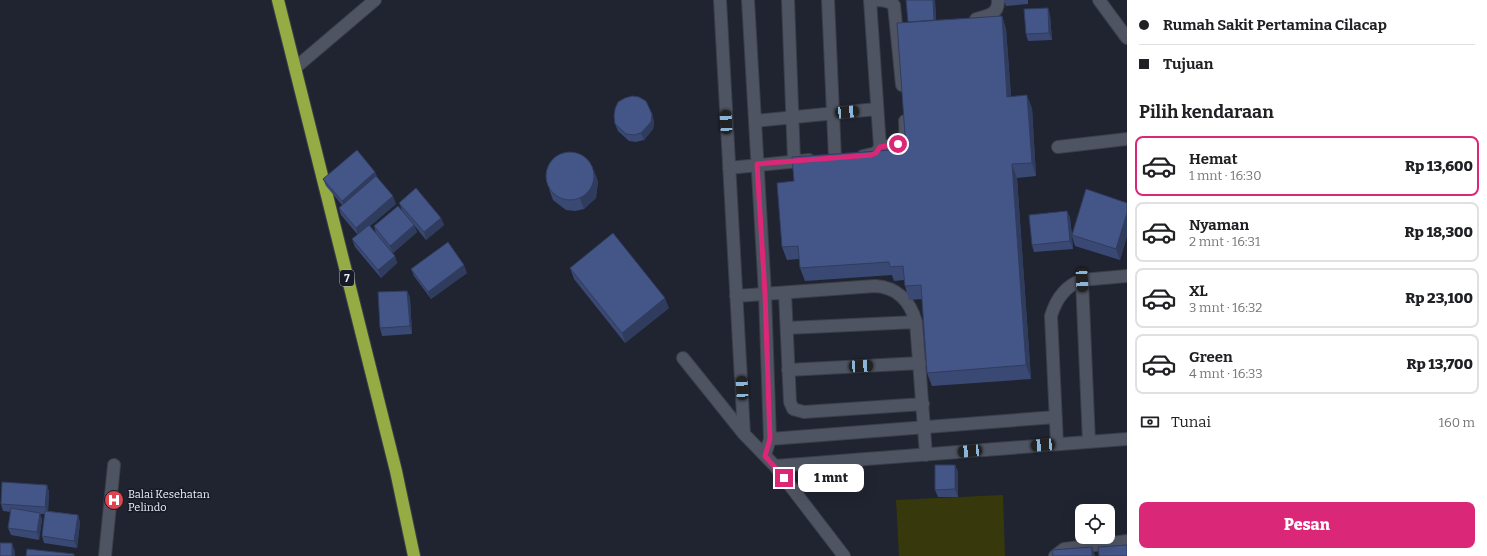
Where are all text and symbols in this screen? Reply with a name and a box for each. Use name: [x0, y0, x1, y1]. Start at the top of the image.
text: Rumah Sakit Pertamina Cilacap: [1163, 16, 1387, 34]
text: Tujuan: [1163, 55, 1213, 73]
text: Pilih kendaraan: [1139, 101, 1274, 123]
car: [835, 105, 859, 119]
car: [719, 110, 733, 134]
route start: [889, 135, 907, 153]
icon: car: [1141, 148, 1177, 184]
text: Hemat: [1189, 150, 1238, 168]
text: Rp 13,600: [1405, 157, 1473, 175]
text: 1 mnt · 16:30: [1189, 168, 1262, 183]
icon: car: [1141, 214, 1177, 250]
text: Nyaman: [1189, 216, 1249, 234]
text: Rp 18,300: [1405, 223, 1473, 241]
text: 2 mnt · 16:31: [1189, 234, 1260, 249]
car: [1075, 268, 1089, 292]
road number: 7: [340, 270, 354, 286]
icon: car: [1141, 280, 1177, 316]
text: XL: [1189, 282, 1208, 300]
text: Rp 23,100: [1405, 289, 1473, 307]
text: 3 mnt · 16:32: [1189, 300, 1262, 315]
icon: car: [1141, 346, 1177, 382]
text: Green: [1189, 348, 1233, 366]
text: Rp 13,700: [1406, 355, 1473, 373]
car: [849, 359, 873, 373]
text: 4 mnt · 16:33: [1189, 366, 1263, 381]
car: [735, 376, 749, 400]
icon: cash: [1139, 411, 1161, 433]
text: Tunai: [1171, 413, 1211, 431]
text: 160 m: [1439, 415, 1475, 430]
car: [1031, 438, 1055, 452]
car: [958, 444, 982, 458]
callout: 1 mnt: [798, 464, 864, 492]
route end: [775, 469, 793, 487]
text: 1 mnt: [814, 470, 848, 485]
place label: Balai Kesehatan Pelindo: [128, 488, 210, 514]
hospital icon: Balai Kesehatan Pelindo: [103, 489, 125, 511]
button: Pesan: [1139, 502, 1475, 548]
map controls: [1075, 504, 1115, 544]
button: locate: [1075, 504, 1115, 544]

